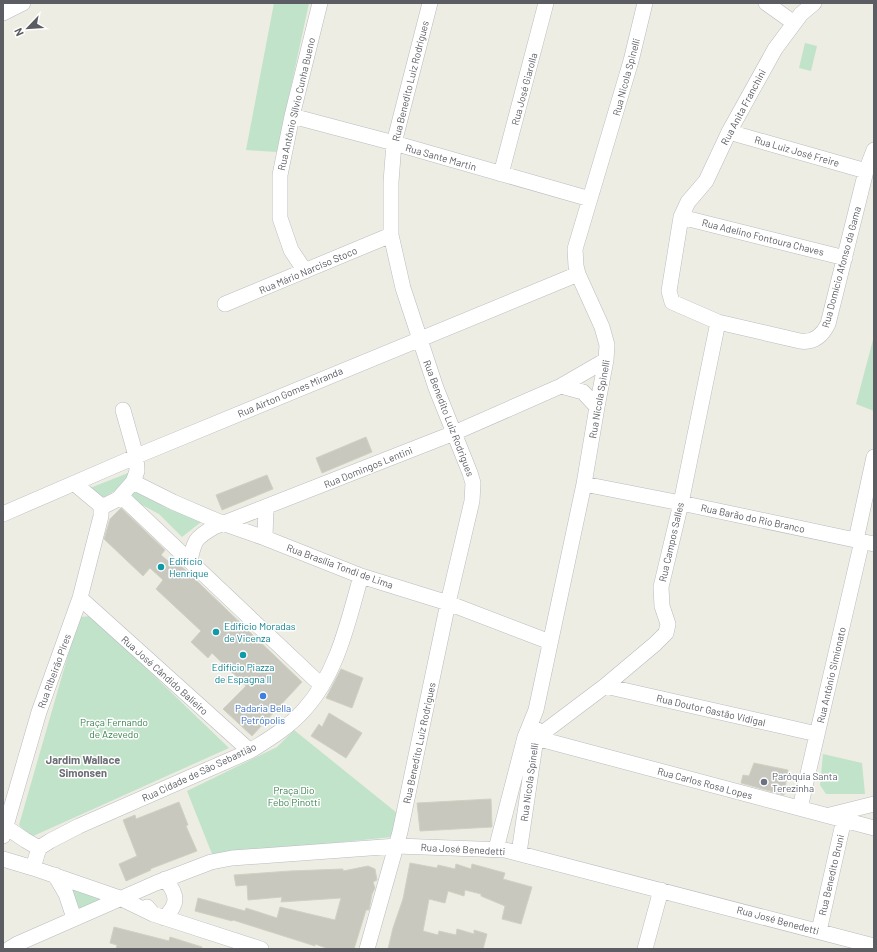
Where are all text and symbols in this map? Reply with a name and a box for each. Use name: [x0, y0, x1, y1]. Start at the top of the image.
north arrow: [8, 8, 48, 48]
street label: Rua Benedito Luiz Rodrigues: [389, 19, 431, 143]
text: N: [11, 26, 26, 39]
street label: Rua Antônio Sílvio Cunha Bueno: [275, 36, 317, 172]
street label: Rua Nicola Spinelli: [610, 37, 642, 117]
street label: Rua José Giarolla: [509, 51, 539, 127]
street label: Rua Anita Franchini: [718, 67, 768, 147]
street label: Rua Luiz José Freire: [753, 133, 841, 169]
street label: Rua Sante Martin: [404, 141, 478, 173]
street label: Rua Domício Afonso da Gama: [819, 205, 863, 329]
street label: Rua Adelino Fontoura Chaves: [701, 216, 825, 258]
street label: Rua Mário Narciso Stoco: [257, 244, 359, 296]
street label: Rua Benedito Luiz Rodrigues: [421, 358, 477, 478]
street label: Rua Nicola Spinelli: [586, 359, 612, 439]
street label: Rua Aírton Gomes Miranda: [236, 364, 344, 420]
street label: Rua Domingos Lentini: [322, 444, 414, 490]
street label: Rua Campos Salles: [656, 501, 686, 583]
street label: Rua Barão do Rio Branco: [700, 501, 806, 535]
street label: Rua Brasília Tondi de Lima: [285, 541, 395, 591]
place label: Edificio Henrique: [169, 555, 209, 579]
marker: Edificio Henrique: [156, 562, 166, 572]
place label: Edifício Moradas de Vicenza: [224, 620, 296, 644]
street label: Rua Antônio Simionato: [814, 626, 848, 724]
marker: Edifício Moradas de Vicenza: [211, 627, 221, 637]
street label: Rua Ribeirão Pires: [35, 632, 73, 710]
street label: Rua José Cândido Balieiro: [119, 633, 211, 717]
marker: Edifício Piazza de Espagna ll: [238, 650, 248, 660]
place label: Edifício Piazza de Espagna ll: [212, 661, 274, 685]
street label: Rua Benedito Luiz Rodrigues: [400, 681, 438, 805]
marker: Padaria Bella Petrópolis: [258, 691, 268, 701]
street label: Rua Doutor Gastão Vidigal: [655, 692, 767, 728]
place label: Padaria Bella Petrópolis: [235, 702, 291, 726]
park label: Praça Fernando de Azevedo: [80, 716, 148, 740]
street label: Rua Cidade de São Sebastião: [140, 740, 258, 804]
street label: Rua Nicola Spinelli: [518, 742, 540, 822]
district label: Jardim Wallace Simonsen: [46, 753, 120, 779]
street label: Rua Carlos Rosa Lopes: [656, 765, 754, 802]
place label: Paróquia Santa Terezinha: [772, 770, 838, 794]
marker: Paróquia Santa Terezinha: [759, 777, 769, 787]
park label: Praça Dio Febo Pinotti: [268, 784, 320, 808]
street label: Rua Benedito Bruni: [816, 833, 846, 917]
street label: Rua José Benedetti: [420, 841, 506, 857]
street label: Rua José Benedetti: [736, 903, 820, 937]

